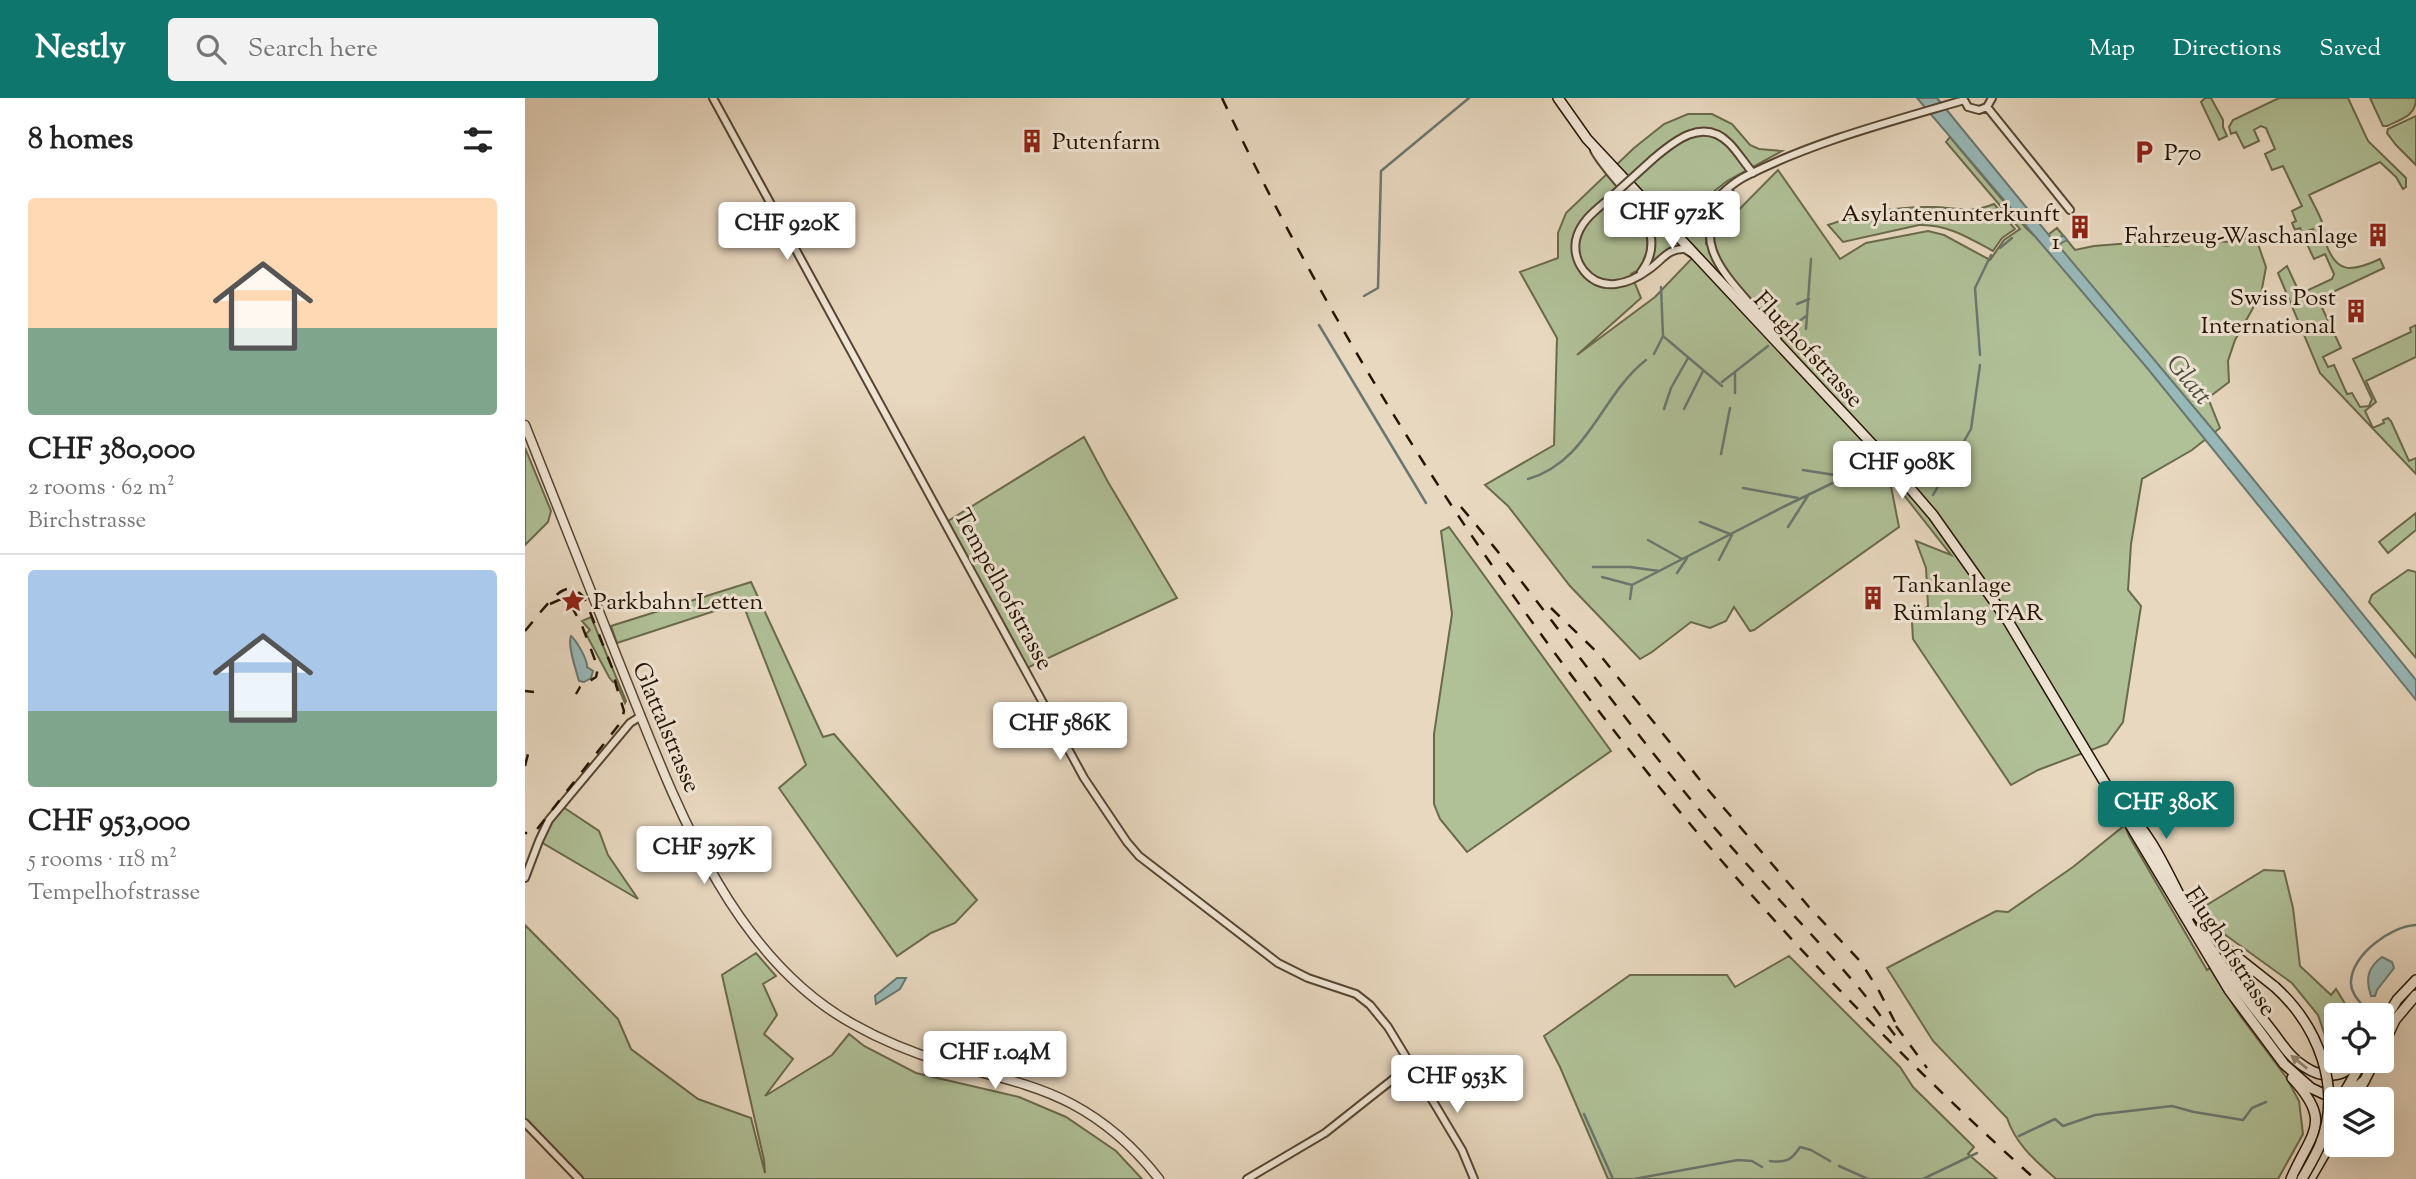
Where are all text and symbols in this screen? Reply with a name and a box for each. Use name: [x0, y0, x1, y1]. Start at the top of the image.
search box: [168, 18, 658, 81]
text: Nestly: [35, 25, 126, 73]
icon: search: [192, 30, 230, 68]
text: Search here: [248, 31, 378, 68]
text: Map: [2089, 32, 2135, 66]
text: Directions: [2173, 32, 2281, 66]
text: Saved: [2319, 32, 2381, 66]
text: 8 homes: [28, 119, 133, 162]
icon: filters: [459, 121, 497, 159]
place label: Putenfarm: [1052, 126, 1161, 160]
building icon: Putenfarm: [1018, 127, 1046, 155]
place label: P70: [2164, 137, 2201, 171]
parking icon: P70: [2130, 138, 2158, 166]
pin: CHF 972K: [1600, 192, 1744, 251]
text: CHF 972K: [1620, 197, 1724, 230]
place label: Asylantenunterkunft 1: [1841, 198, 2060, 260]
pin: CHF 920K: [715, 202, 859, 262]
text: CHF 920K: [734, 208, 840, 241]
building icon: Asylantenunterkunft 1: [2066, 213, 2094, 241]
place label: Fahrzeug-Waschanlage: [2124, 220, 2358, 254]
building icon: Fahrzeug-Waschanlage: [2364, 221, 2392, 249]
icon: home: [200, 243, 326, 369]
place label: Swiss Post International: [2201, 282, 2336, 344]
street label: Flughofstrasse: [1745, 285, 1871, 416]
building icon: Swiss Post International: [2342, 297, 2370, 325]
water label: Glatt: [2156, 347, 2220, 414]
text: CHF 380,000: [28, 429, 195, 472]
pin: CHF 908K: [1830, 442, 1974, 501]
text: CHF 908K: [1849, 447, 1955, 480]
text: 2 rooms · 62 m²: [28, 472, 175, 505]
street label: Tempelhofstrasse: [944, 503, 1061, 677]
text: Birchstrasse: [28, 505, 146, 538]
place label: Tankanlage Rümlang TAR: [1893, 569, 2044, 631]
building icon: Tankanlage Rümlang TAR: [1859, 584, 1887, 612]
place label: Parkbahn Letten: [593, 586, 764, 620]
place icon: Parkbahn Letten: [559, 587, 587, 615]
icon: home: [200, 615, 326, 741]
street label: Glattalstrasse: [622, 657, 708, 798]
pin: CHF 586K: [988, 702, 1132, 762]
text: CHF 586K: [1009, 708, 1111, 741]
pin: CHF 380K: [2094, 782, 2238, 841]
text: CHF 380K: [2114, 787, 2218, 820]
text: CHF 953,000: [28, 801, 190, 844]
pin: CHF 397K: [632, 826, 776, 886]
text: CHF 397K: [653, 832, 755, 865]
text: 5 rooms · 118 m²: [28, 844, 177, 877]
text: Tempelhofstrasse: [28, 877, 200, 910]
street label: Flughofstrasse: [2175, 881, 2284, 1024]
map controls: [2324, 1003, 2394, 1157]
button: locate: [2324, 1003, 2394, 1073]
pin: CHF 1.04M: [915, 1032, 1075, 1091]
text: CHF 1.04M: [939, 1037, 1051, 1070]
one-way arrow: [2290, 1054, 2308, 1069]
pin: CHF 953K: [1385, 1056, 1529, 1115]
text: CHF 953K: [1407, 1061, 1507, 1094]
button: layers: [2324, 1087, 2394, 1157]

